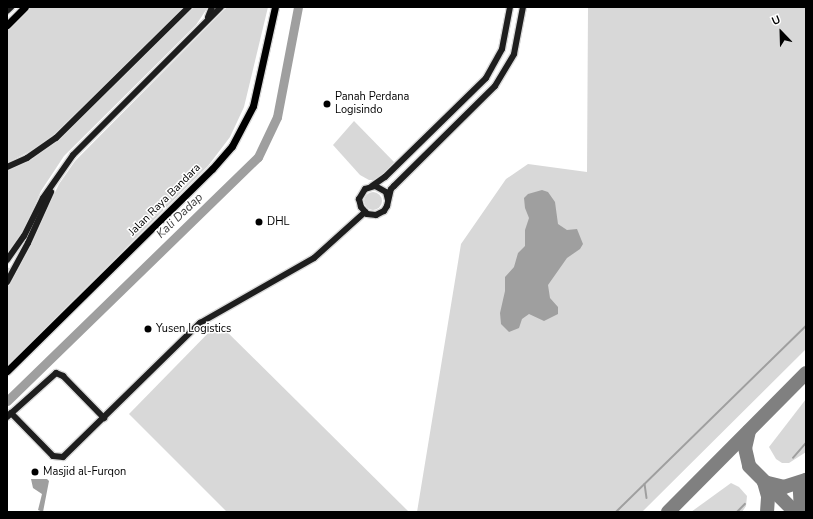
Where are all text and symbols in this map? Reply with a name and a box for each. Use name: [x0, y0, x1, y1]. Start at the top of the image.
north arrow: [761, 12, 801, 52]
text: U: [769, 12, 783, 29]
place label: Panah Perdana Logisindo: [335, 91, 409, 117]
marker: Panah Perdana Logisindo: [322, 99, 332, 109]
street label: Jalan Raya Bandara: [126, 161, 204, 239]
water label: Kali Dadap: [154, 190, 206, 242]
place label: DHL: [267, 215, 290, 229]
marker: DHL: [254, 217, 264, 227]
place label: Yusen Logistics: [156, 322, 231, 336]
marker: Yusen Logistics: [143, 324, 153, 334]
place label: Masjid al-Furqon: [43, 465, 126, 479]
marker: Masjid al-Furqon: [30, 467, 40, 477]

